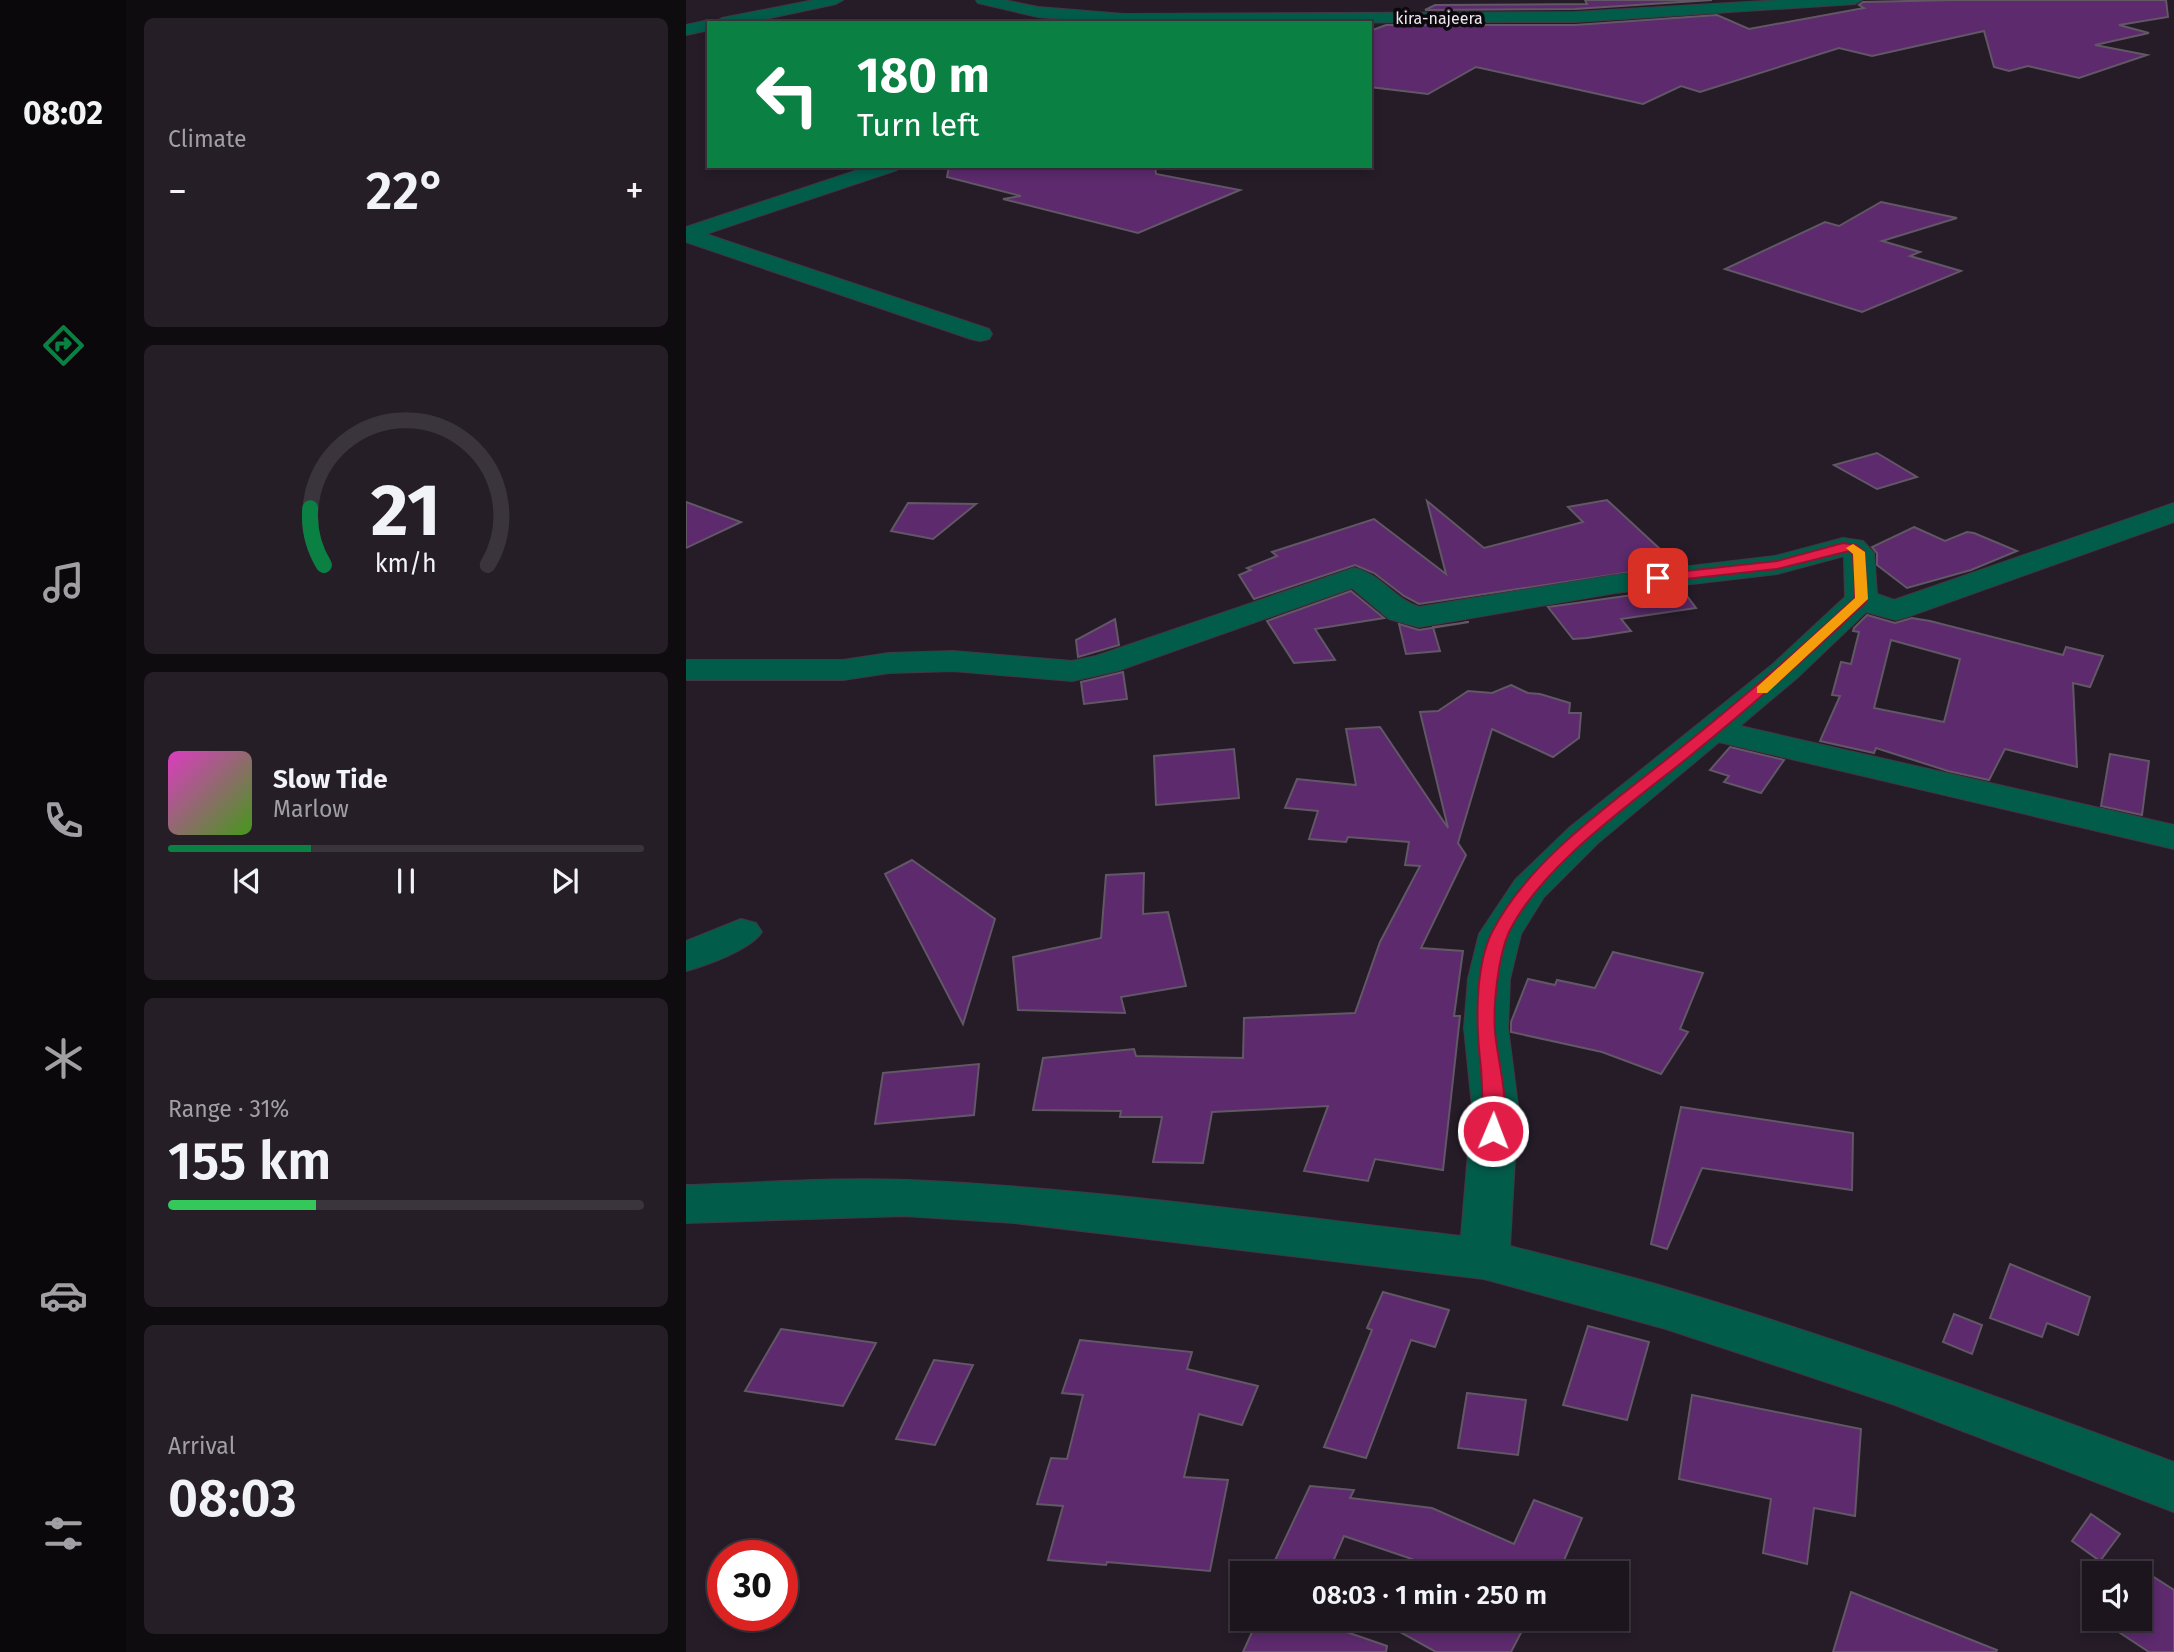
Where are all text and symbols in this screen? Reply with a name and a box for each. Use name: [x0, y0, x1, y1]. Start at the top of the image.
street label: kira-najeera: [1395, 9, 1483, 28]
text: 180 m: [857, 46, 990, 105]
icon: left: [742, 49, 833, 140]
text: 08:02: [23, 94, 103, 132]
text: Turn left: [857, 106, 979, 144]
text: Climate: [168, 125, 247, 153]
text: 22°: [366, 160, 446, 223]
text: −: [168, 168, 187, 214]
text: +: [625, 168, 644, 214]
icon: directions: [39, 321, 88, 370]
text: 21: [371, 468, 441, 555]
pin: [1628, 548, 1688, 608]
text: km/h: [375, 549, 437, 579]
icon: music: [39, 558, 88, 607]
icon: arrive: [1639, 559, 1677, 597]
text: Slow Tide: [273, 764, 388, 795]
text: Marlow: [273, 795, 349, 823]
icon: phone: [39, 796, 88, 845]
icon: previous: [228, 862, 266, 900]
icon: pause: [387, 862, 425, 900]
icon: next: [546, 862, 584, 900]
icon: climate: [39, 1034, 88, 1083]
position arrow: [1456, 1094, 1530, 1168]
text: Range · 31%: [168, 1095, 289, 1123]
text: 155 km: [168, 1130, 331, 1193]
icon: car: [39, 1271, 88, 1320]
text: Arrival: [168, 1432, 235, 1460]
text: 08:03: [168, 1467, 297, 1530]
icon: filters: [39, 1509, 88, 1558]
speed limit sign: 30: [707, 1540, 798, 1631]
map controls: [2082, 1561, 2152, 1631]
button: sound: [2082, 1561, 2152, 1631]
text: 08:03 · 1 min · 250 m: [1312, 1580, 1547, 1611]

